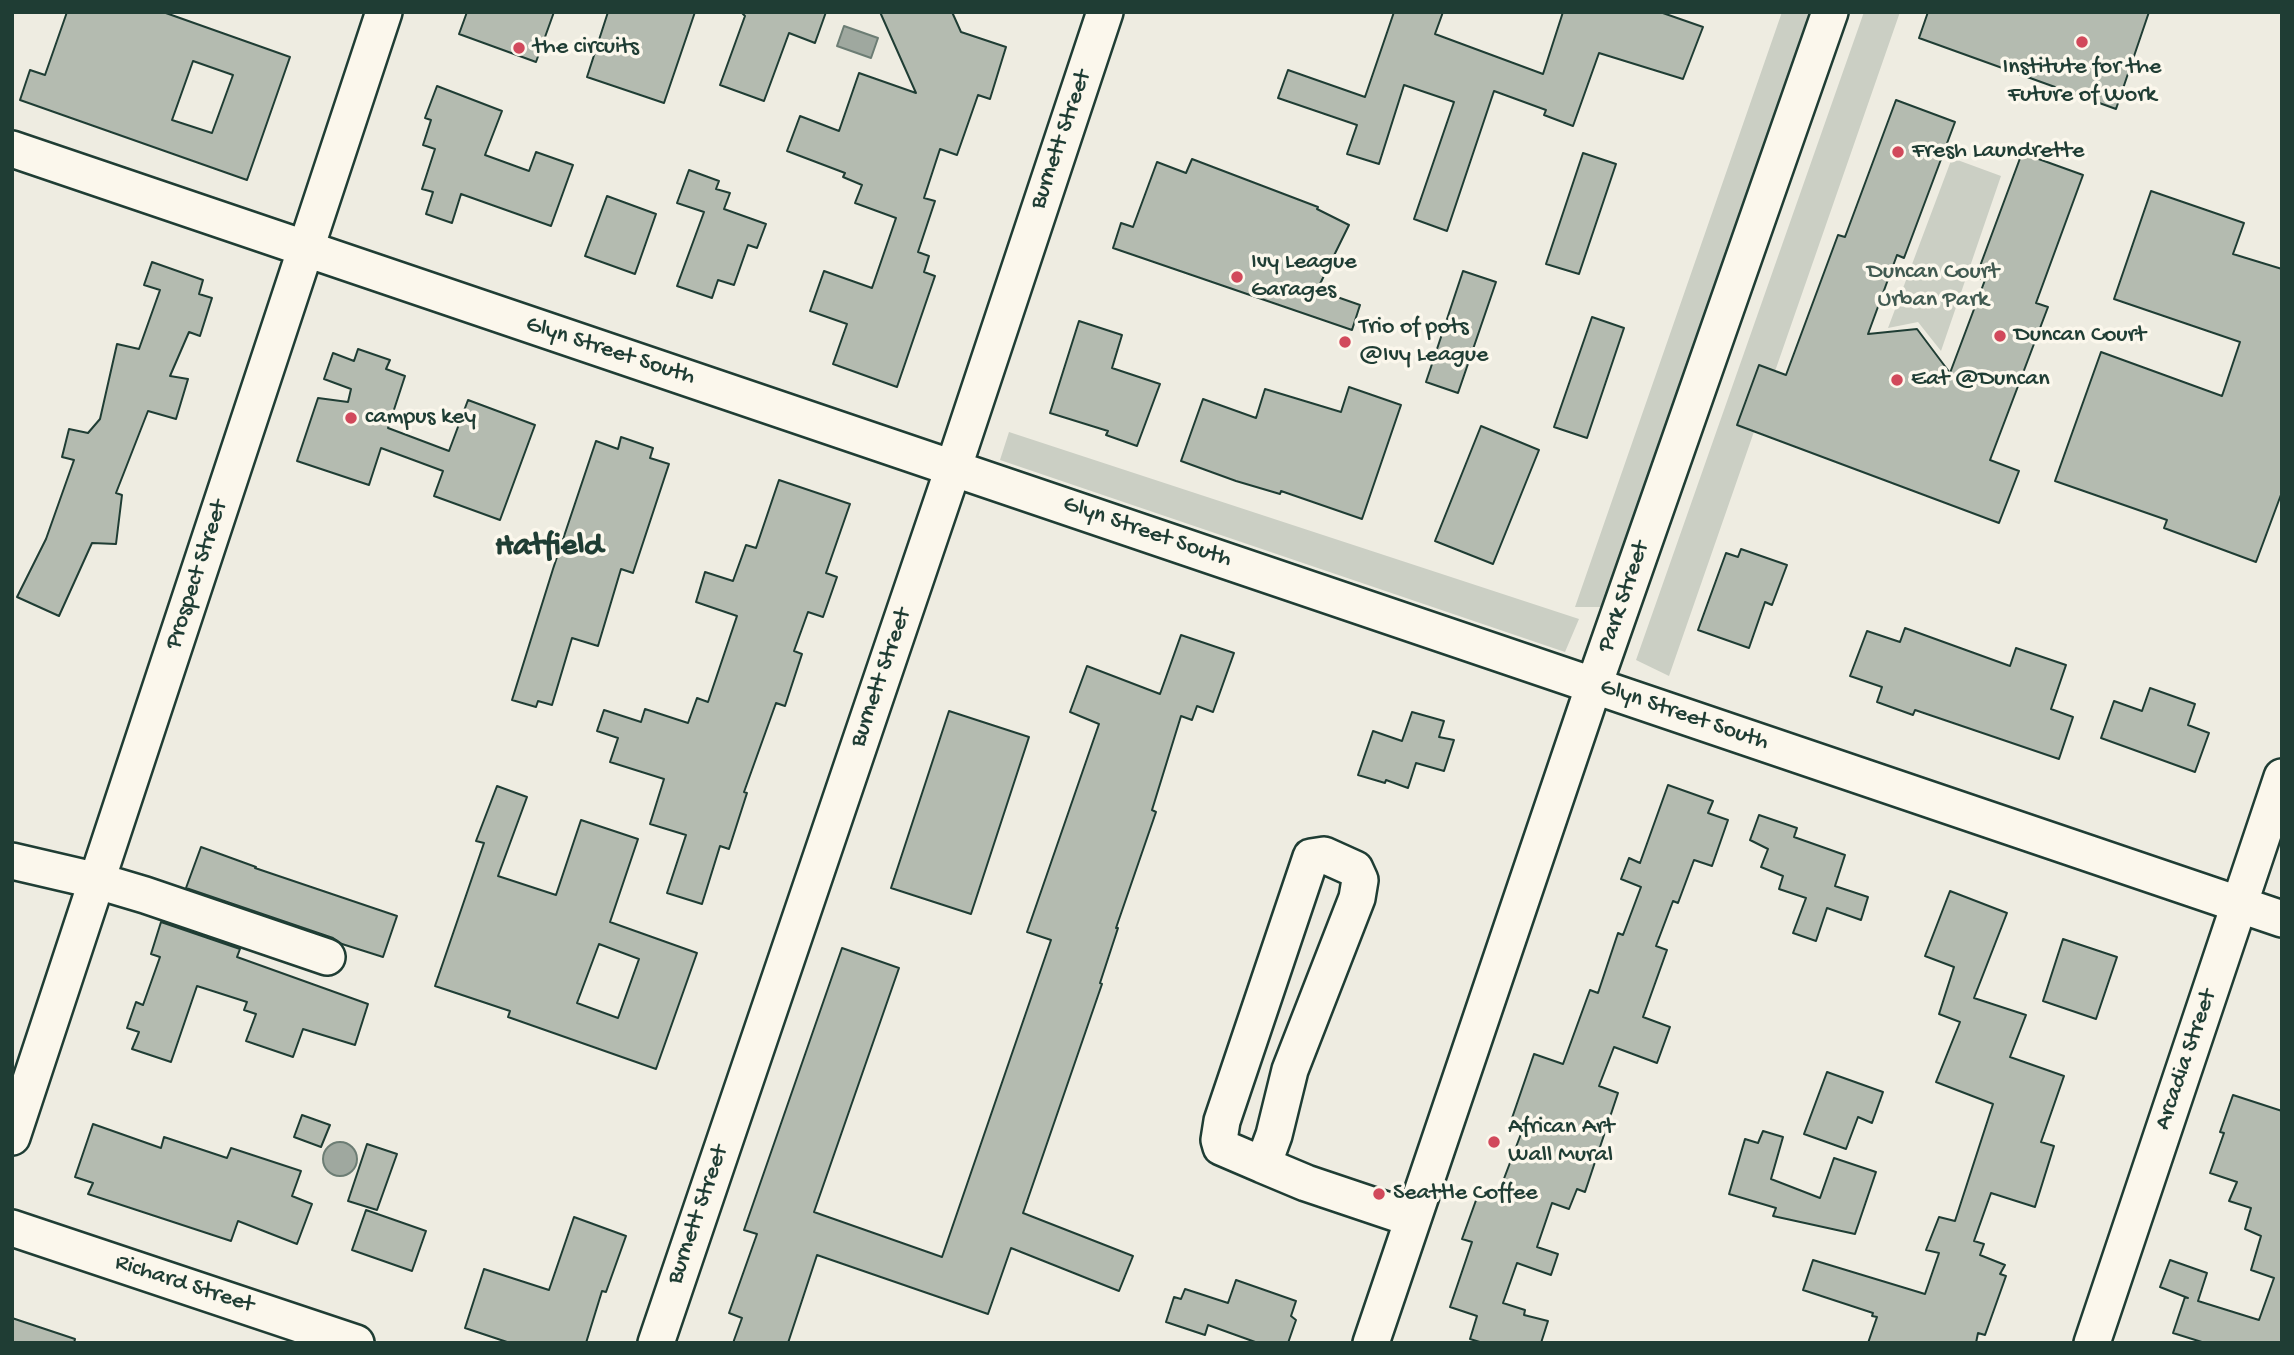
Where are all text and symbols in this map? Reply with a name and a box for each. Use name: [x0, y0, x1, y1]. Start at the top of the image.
place label: the circuits: [533, 34, 639, 62]
marker: Institute for the Future of Work: [2074, 34, 2090, 50]
marker: the circuits: [511, 40, 527, 56]
place label: Institute for the Future of Work: [2003, 54, 2161, 110]
street label: Burnett Street: [1025, 67, 1099, 213]
place label: Fresh Laundrette: [1912, 138, 2084, 166]
marker: Fresh Laundrette: [1890, 144, 1906, 160]
place label: Ivy League Garages: [1251, 249, 1357, 305]
park label: Duncan Court Urban Park: [1867, 259, 1999, 315]
marker: Ivy League Garages: [1229, 269, 1245, 285]
street label: Glyn Street South: [522, 311, 698, 393]
place label: Trio of pots @Ivy League: [1359, 314, 1488, 370]
place label: Duncan Court: [2014, 322, 2146, 350]
marker: Duncan Court: [1992, 328, 2008, 344]
marker: Trio of pots @Ivy League: [1337, 334, 1353, 350]
place label: Eat @Duncan: [1911, 366, 2050, 394]
marker: Eat @Duncan: [1889, 372, 1905, 388]
place label: campus key: [365, 404, 476, 432]
marker: campus key: [343, 410, 359, 426]
street label: Glyn Street South: [1059, 491, 1235, 575]
street label: Prospect Street: [160, 497, 236, 653]
district label: Hatfield: [495, 529, 603, 567]
street label: Park Street: [1593, 538, 1657, 656]
street label: Burnett Street: [845, 605, 919, 751]
street label: Glyn Street South: [1596, 674, 1772, 758]
street label: Arcadia Street: [2150, 986, 2224, 1134]
place label: African Art Wall Mural: [1508, 1114, 1614, 1170]
marker: African Art Wall Mural: [1486, 1134, 1502, 1150]
street label: Burnett Street: [662, 1142, 736, 1288]
place label: Seattle Coffee: [1393, 1180, 1538, 1208]
marker: Seattle Coffee: [1371, 1186, 1387, 1202]
street label: Richard Street: [111, 1249, 257, 1321]

